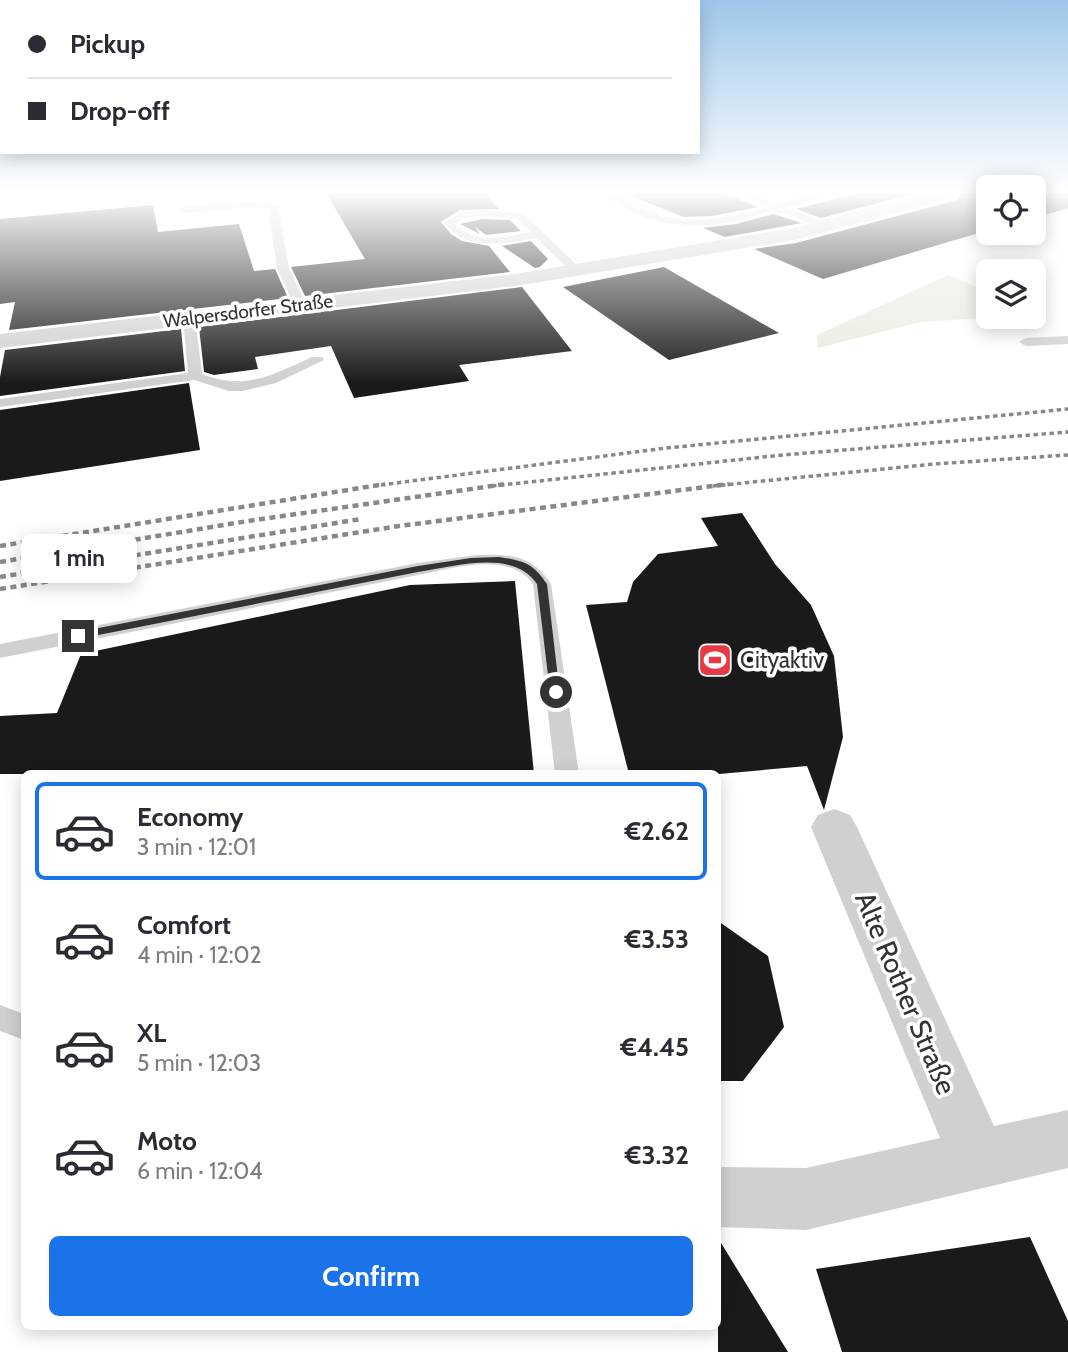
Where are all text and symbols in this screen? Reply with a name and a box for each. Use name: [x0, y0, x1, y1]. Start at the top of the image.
text: Pickup: [70, 28, 145, 60]
text: Drop-off: [70, 95, 170, 127]
map controls: [976, 175, 1046, 329]
button: locate: [976, 175, 1046, 245]
button: layers: [976, 259, 1046, 329]
street label: Walpersdorfer Straße: [162, 289, 334, 333]
callout: 1 min: [20, 534, 136, 584]
text: 1 min: [53, 544, 105, 572]
route end: [62, 620, 94, 652]
sports icon: Cityaktiv: [696, 641, 734, 679]
place label: Cityaktiv: [740, 646, 825, 674]
route start: [540, 676, 572, 708]
icon: car: [53, 800, 116, 863]
text: Economy: [137, 801, 243, 833]
text: €2.62: [624, 815, 689, 847]
text: 3 min · 12:01: [137, 833, 256, 861]
street label: Alte Rother Straße: [848, 887, 964, 1099]
icon: car: [53, 908, 116, 971]
text: Comfort: [137, 909, 231, 941]
text: €3.53: [625, 923, 689, 955]
text: 4 min · 12:02: [137, 941, 262, 969]
icon: car: [53, 1016, 116, 1079]
text: XL: [137, 1017, 166, 1049]
text: €4.45: [620, 1031, 689, 1063]
text: 5 min · 12:03: [137, 1049, 261, 1077]
icon: car: [53, 1124, 116, 1187]
text: Moto: [137, 1125, 197, 1157]
text: €3.32: [625, 1139, 689, 1171]
text: 6 min · 12:04: [137, 1157, 263, 1185]
button: Confirm: [49, 1236, 693, 1316]

